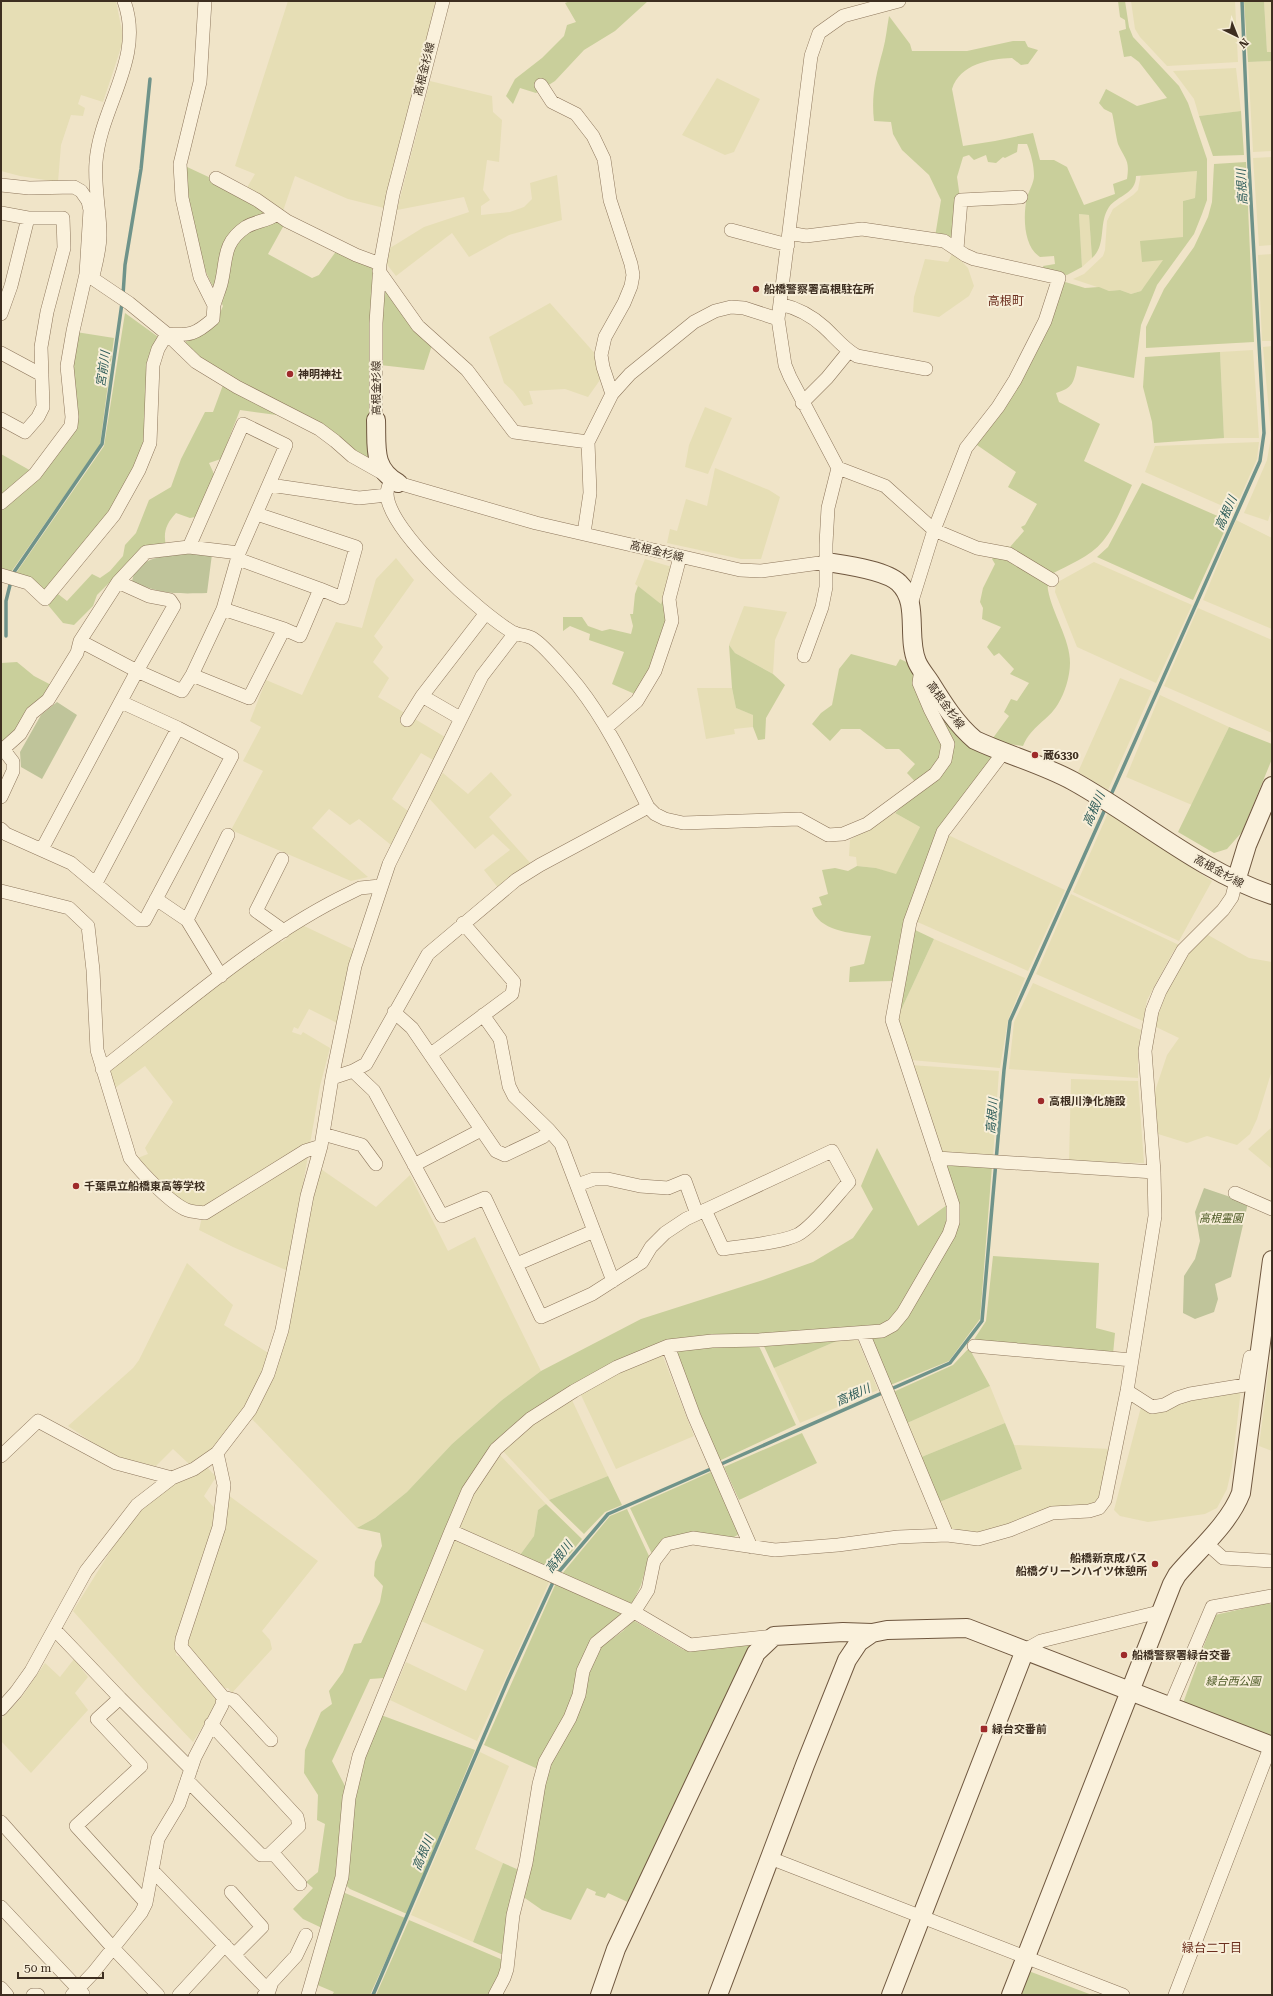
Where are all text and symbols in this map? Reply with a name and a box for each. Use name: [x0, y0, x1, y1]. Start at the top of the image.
north arrow: [1217, 16, 1257, 56]
text: N: [1236, 35, 1251, 51]
street label: 高根金杉線: [412, 41, 437, 97]
water label: 高根川: [1234, 167, 1250, 205]
place label: 船橋警察署高根駐在所: [764, 283, 874, 296]
marker: 船橋警察署高根駐在所: [751, 284, 761, 294]
district label: 高根町: [988, 294, 1024, 308]
water label: 宮前川: [94, 348, 113, 388]
street label: 高根金杉線: [370, 361, 383, 416]
place label: 神明神社: [298, 368, 342, 381]
marker: 神明神社: [285, 369, 295, 379]
water label: 高根川: [1212, 492, 1241, 532]
street label: 高根金杉線: [629, 539, 685, 564]
street label: 高根金杉線: [924, 679, 967, 731]
place label: 蔵6330: [1043, 749, 1079, 762]
marker: 蔵6330: [1030, 750, 1040, 760]
water label: 高根川: [1080, 788, 1109, 828]
street label: 高根金杉線: [1192, 852, 1246, 890]
water label: 高根川: [983, 1095, 1001, 1135]
place label: 高根川浄化施設: [1049, 1095, 1126, 1108]
marker: 高根川浄化施設: [1036, 1096, 1046, 1106]
place label: 千葉県立船橋東高等学校: [84, 1180, 205, 1193]
marker: 千葉県立船橋東高等学校: [71, 1181, 81, 1191]
park label: 高根霊園: [1199, 1212, 1245, 1225]
water label: 高根川: [834, 1380, 874, 1409]
water label: 高根川: [543, 1537, 577, 1576]
place label: 船橋新京成バス 船橋グリーンハイツ休憩所: [1016, 1552, 1147, 1578]
marker: 船橋新京成バス 船橋グリーンハイツ休憩所: [1150, 1559, 1160, 1569]
place label: 船橋警察署緑台交番: [1132, 1649, 1231, 1662]
marker: 船橋警察署緑台交番: [1119, 1650, 1129, 1660]
park label: 緑台西公園: [1206, 1675, 1262, 1688]
place label: 緑台交番前: [992, 1723, 1047, 1736]
marker: 緑台交番前: [979, 1724, 989, 1734]
water label: 高根川: [410, 1832, 437, 1872]
district label: 緑台二丁目: [1182, 1941, 1242, 1955]
scale bar: [18, 1954, 103, 1980]
text: 50 m: [24, 1961, 51, 1975]

